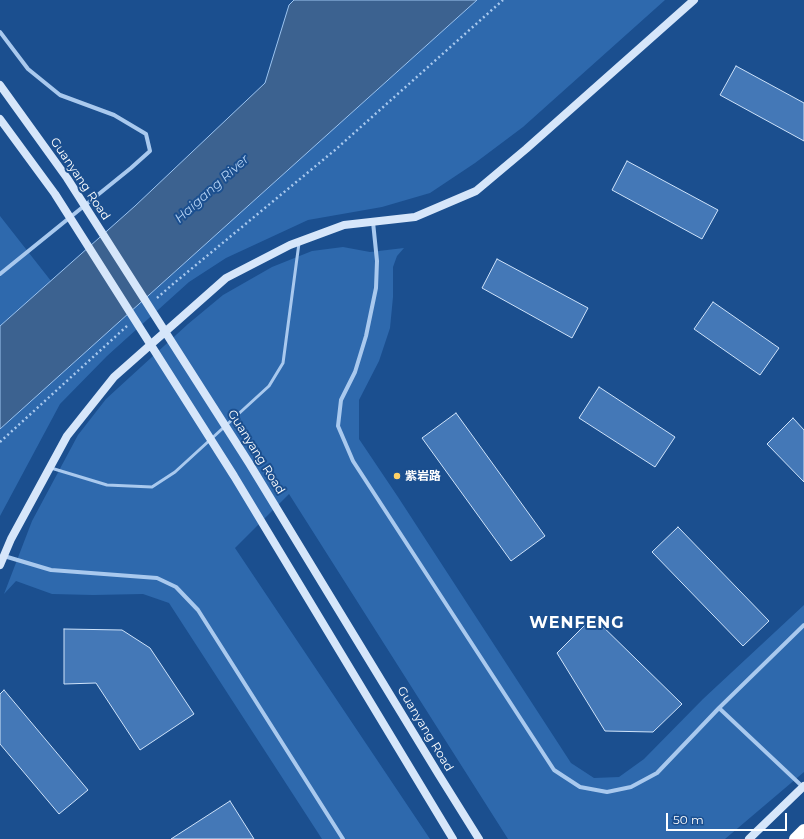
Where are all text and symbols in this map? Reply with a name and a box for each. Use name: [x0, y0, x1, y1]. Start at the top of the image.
street label: Guanyang Road: [47, 135, 113, 223]
water label: Haigang River: [172, 152, 252, 226]
street label: Guanyang Road: [224, 407, 288, 497]
place label: 紫岩路: [405, 469, 441, 483]
marker: 紫岩路: [392, 471, 402, 481]
district label: WENFENG: [529, 613, 625, 633]
street label: Guanyang Road: [394, 684, 456, 774]
scale bar: [668, 805, 789, 831]
text: 50 m: [673, 812, 704, 827]

